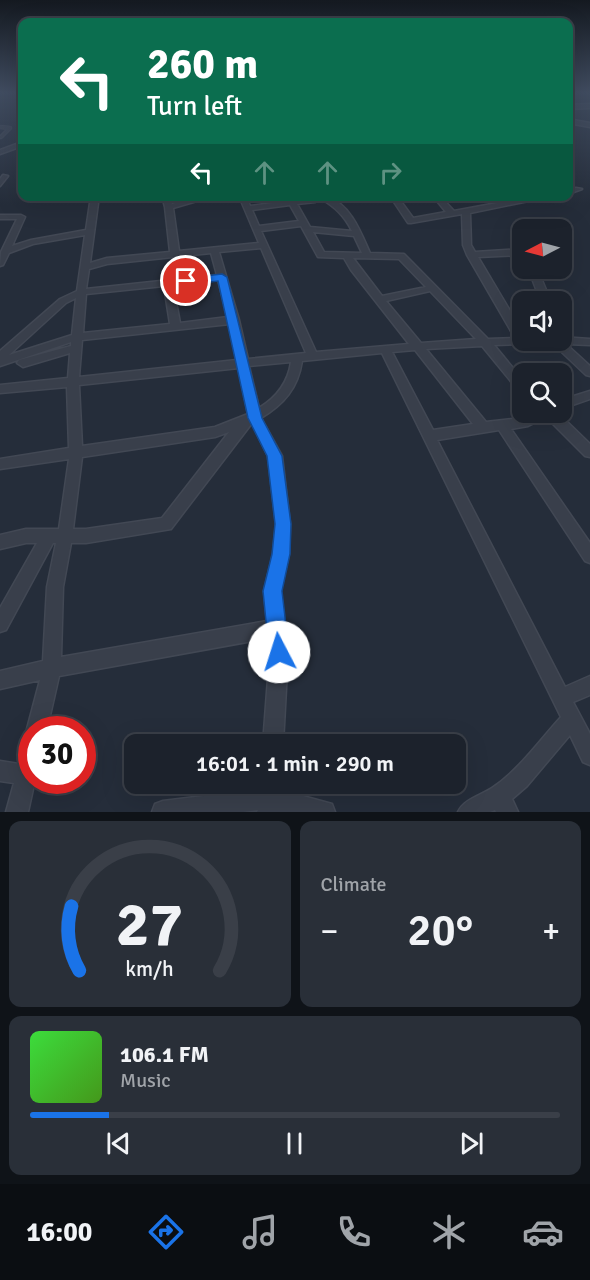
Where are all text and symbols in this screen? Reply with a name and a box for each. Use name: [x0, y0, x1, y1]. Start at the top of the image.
text: 260 m: [147, 39, 258, 90]
icon: left: [48, 42, 126, 120]
text: Turn left: [147, 90, 242, 123]
icon: left: [185, 156, 218, 189]
icon: ahead: [248, 156, 281, 189]
icon: ahead: [311, 156, 344, 189]
icon: right: [374, 156, 407, 189]
north arrow: [512, 219, 572, 279]
map controls: [512, 219, 572, 423]
pin: [160, 255, 211, 306]
icon: arrive: [169, 264, 202, 297]
button: sound: [512, 291, 572, 351]
button: search: [512, 363, 572, 423]
position arrow: [247, 620, 311, 684]
speed limit sign: 30: [18, 716, 96, 794]
text: 16:01 · 1 min · 290 m: [196, 750, 394, 777]
text: Climate: [321, 872, 386, 897]
text: 27: [116, 886, 183, 963]
text: 20°: [407, 903, 473, 958]
text: −: [321, 911, 338, 952]
text: +: [542, 911, 560, 952]
text: km/h: [125, 956, 174, 982]
text: 106.1 FM: [120, 1041, 209, 1068]
text: Music: [120, 1068, 171, 1093]
icon: previous: [102, 1127, 135, 1160]
icon: pause: [278, 1127, 311, 1160]
icon: next: [455, 1127, 488, 1160]
icon: directions: [145, 1211, 187, 1253]
icon: music: [239, 1211, 281, 1253]
icon: phone: [333, 1211, 375, 1253]
icon: climate: [428, 1211, 470, 1253]
icon: car: [522, 1211, 564, 1253]
text: 16:00: [26, 1216, 92, 1249]

